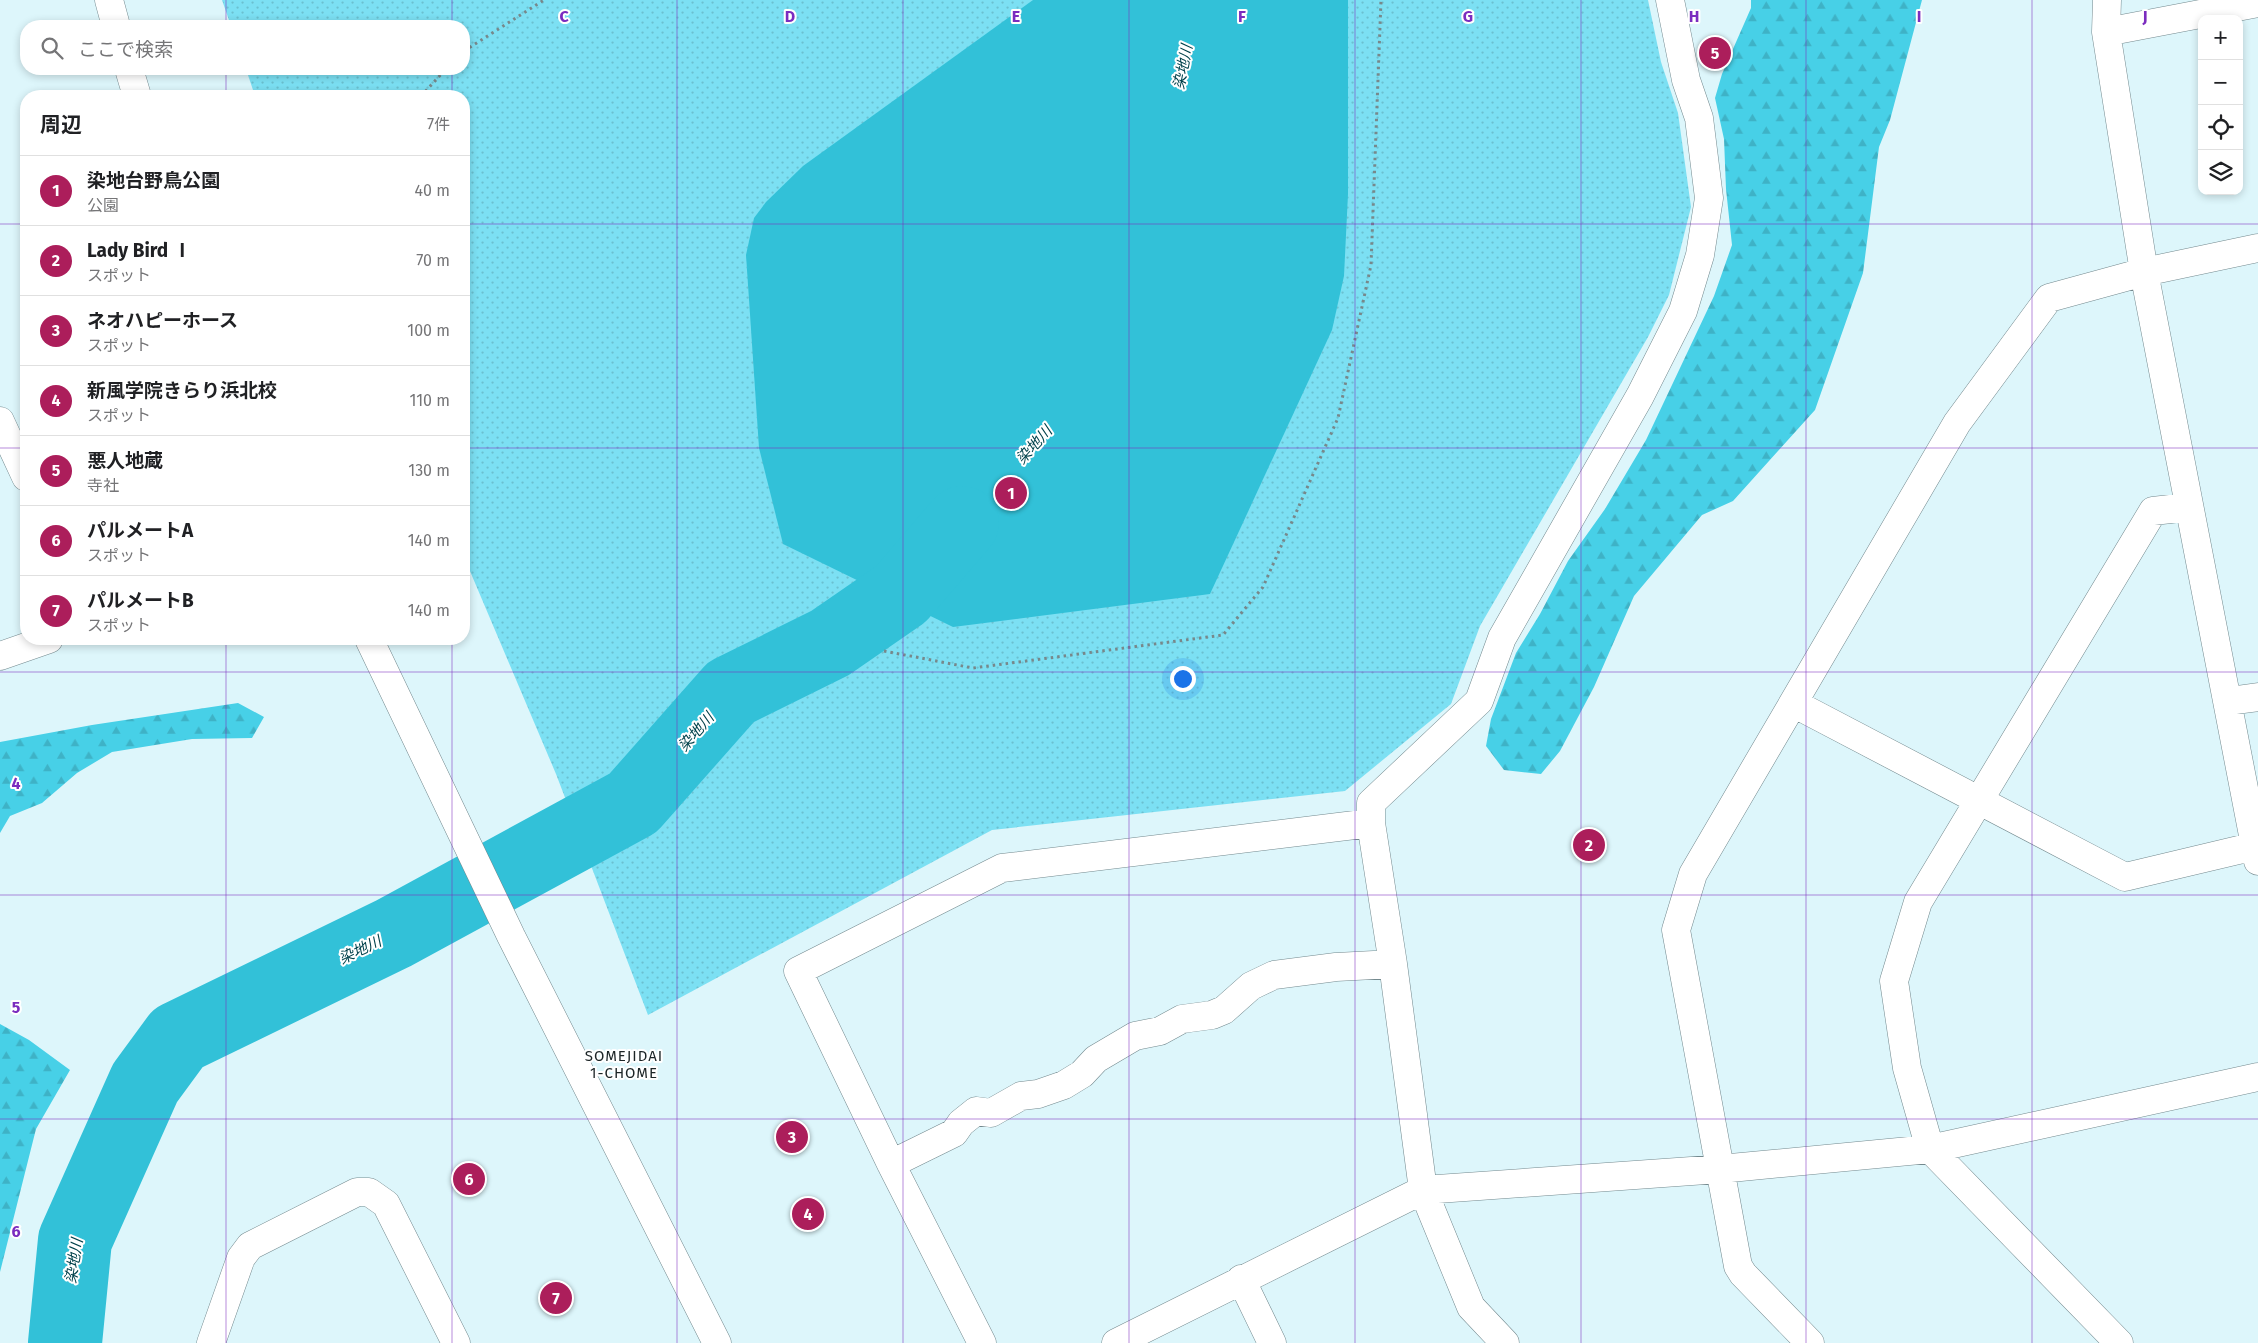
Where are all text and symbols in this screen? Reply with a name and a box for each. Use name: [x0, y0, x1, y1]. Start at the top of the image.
text: C: [559, 7, 569, 26]
text: D: [785, 7, 795, 26]
text: E: [1012, 7, 1020, 26]
text: F: [1238, 7, 1246, 26]
text: G: [1463, 7, 1473, 26]
text: H: [1689, 7, 1699, 26]
text: I: [1917, 7, 1921, 26]
text: J: [2141, 7, 2148, 26]
map controls: [2198, 15, 2243, 195]
button: +: [2198, 15, 2243, 60]
search box: [20, 20, 470, 75]
icon: search: [38, 34, 66, 62]
pin: 5: [1699, 34, 1731, 72]
text: ここで検索: [78, 38, 173, 61]
water label: 染地川: [1170, 41, 1197, 91]
button: −: [2198, 60, 2243, 105]
button: locate: [2198, 105, 2243, 150]
text: 周辺: [40, 112, 82, 138]
text: 7件: [427, 115, 450, 134]
button: layers: [2198, 150, 2243, 195]
text: 染地台野鳥公園: [87, 169, 220, 192]
text: 1: [52, 181, 60, 200]
text: 40 m: [415, 181, 450, 200]
text: 公園: [87, 196, 119, 215]
text: Lady Bird Ⅰ: [87, 239, 192, 262]
text: 2: [52, 251, 60, 270]
text: 70 m: [416, 251, 450, 270]
text: スポット: [87, 266, 151, 285]
text: ネオハピーホース: [87, 309, 238, 332]
text: 3: [52, 321, 60, 340]
text: 100 m: [407, 321, 450, 340]
text: スポット: [87, 336, 151, 355]
text: 新風学院きらり浜北校: [87, 379, 277, 402]
text: 4: [51, 391, 61, 410]
text: 110 m: [409, 391, 450, 410]
text: スポット: [87, 406, 151, 425]
water label: 染地川: [1012, 421, 1057, 468]
text: 悪人地蔵: [87, 449, 163, 472]
text: 5: [52, 461, 60, 480]
text: 130 m: [408, 461, 450, 480]
pin: 1: [995, 474, 1027, 512]
text: 寺社: [87, 476, 119, 495]
text: パルメートA: [87, 519, 193, 542]
text: 6: [51, 531, 61, 550]
text: 140 m: [408, 531, 450, 550]
text: スポット: [87, 546, 151, 565]
text: パルメートB: [87, 589, 194, 612]
text: 7: [52, 601, 60, 620]
text: 140 m: [408, 601, 450, 620]
text: スポット: [87, 616, 151, 635]
your location: [1170, 666, 1196, 692]
water label: 染地川: [674, 708, 719, 755]
text: 4: [11, 774, 21, 793]
pin: 2: [1573, 826, 1605, 864]
water label: 染地川: [336, 931, 386, 968]
text: 5: [12, 998, 21, 1017]
district label: SOMEJIDAI 1-CHOME: [585, 1047, 663, 1082]
pin: 3: [776, 1118, 808, 1156]
pin: 6: [453, 1160, 485, 1198]
pin: 4: [792, 1195, 824, 1233]
text: 6: [11, 1222, 21, 1241]
water label: 染地川: [62, 1235, 87, 1285]
pin: 7: [540, 1279, 572, 1317]

